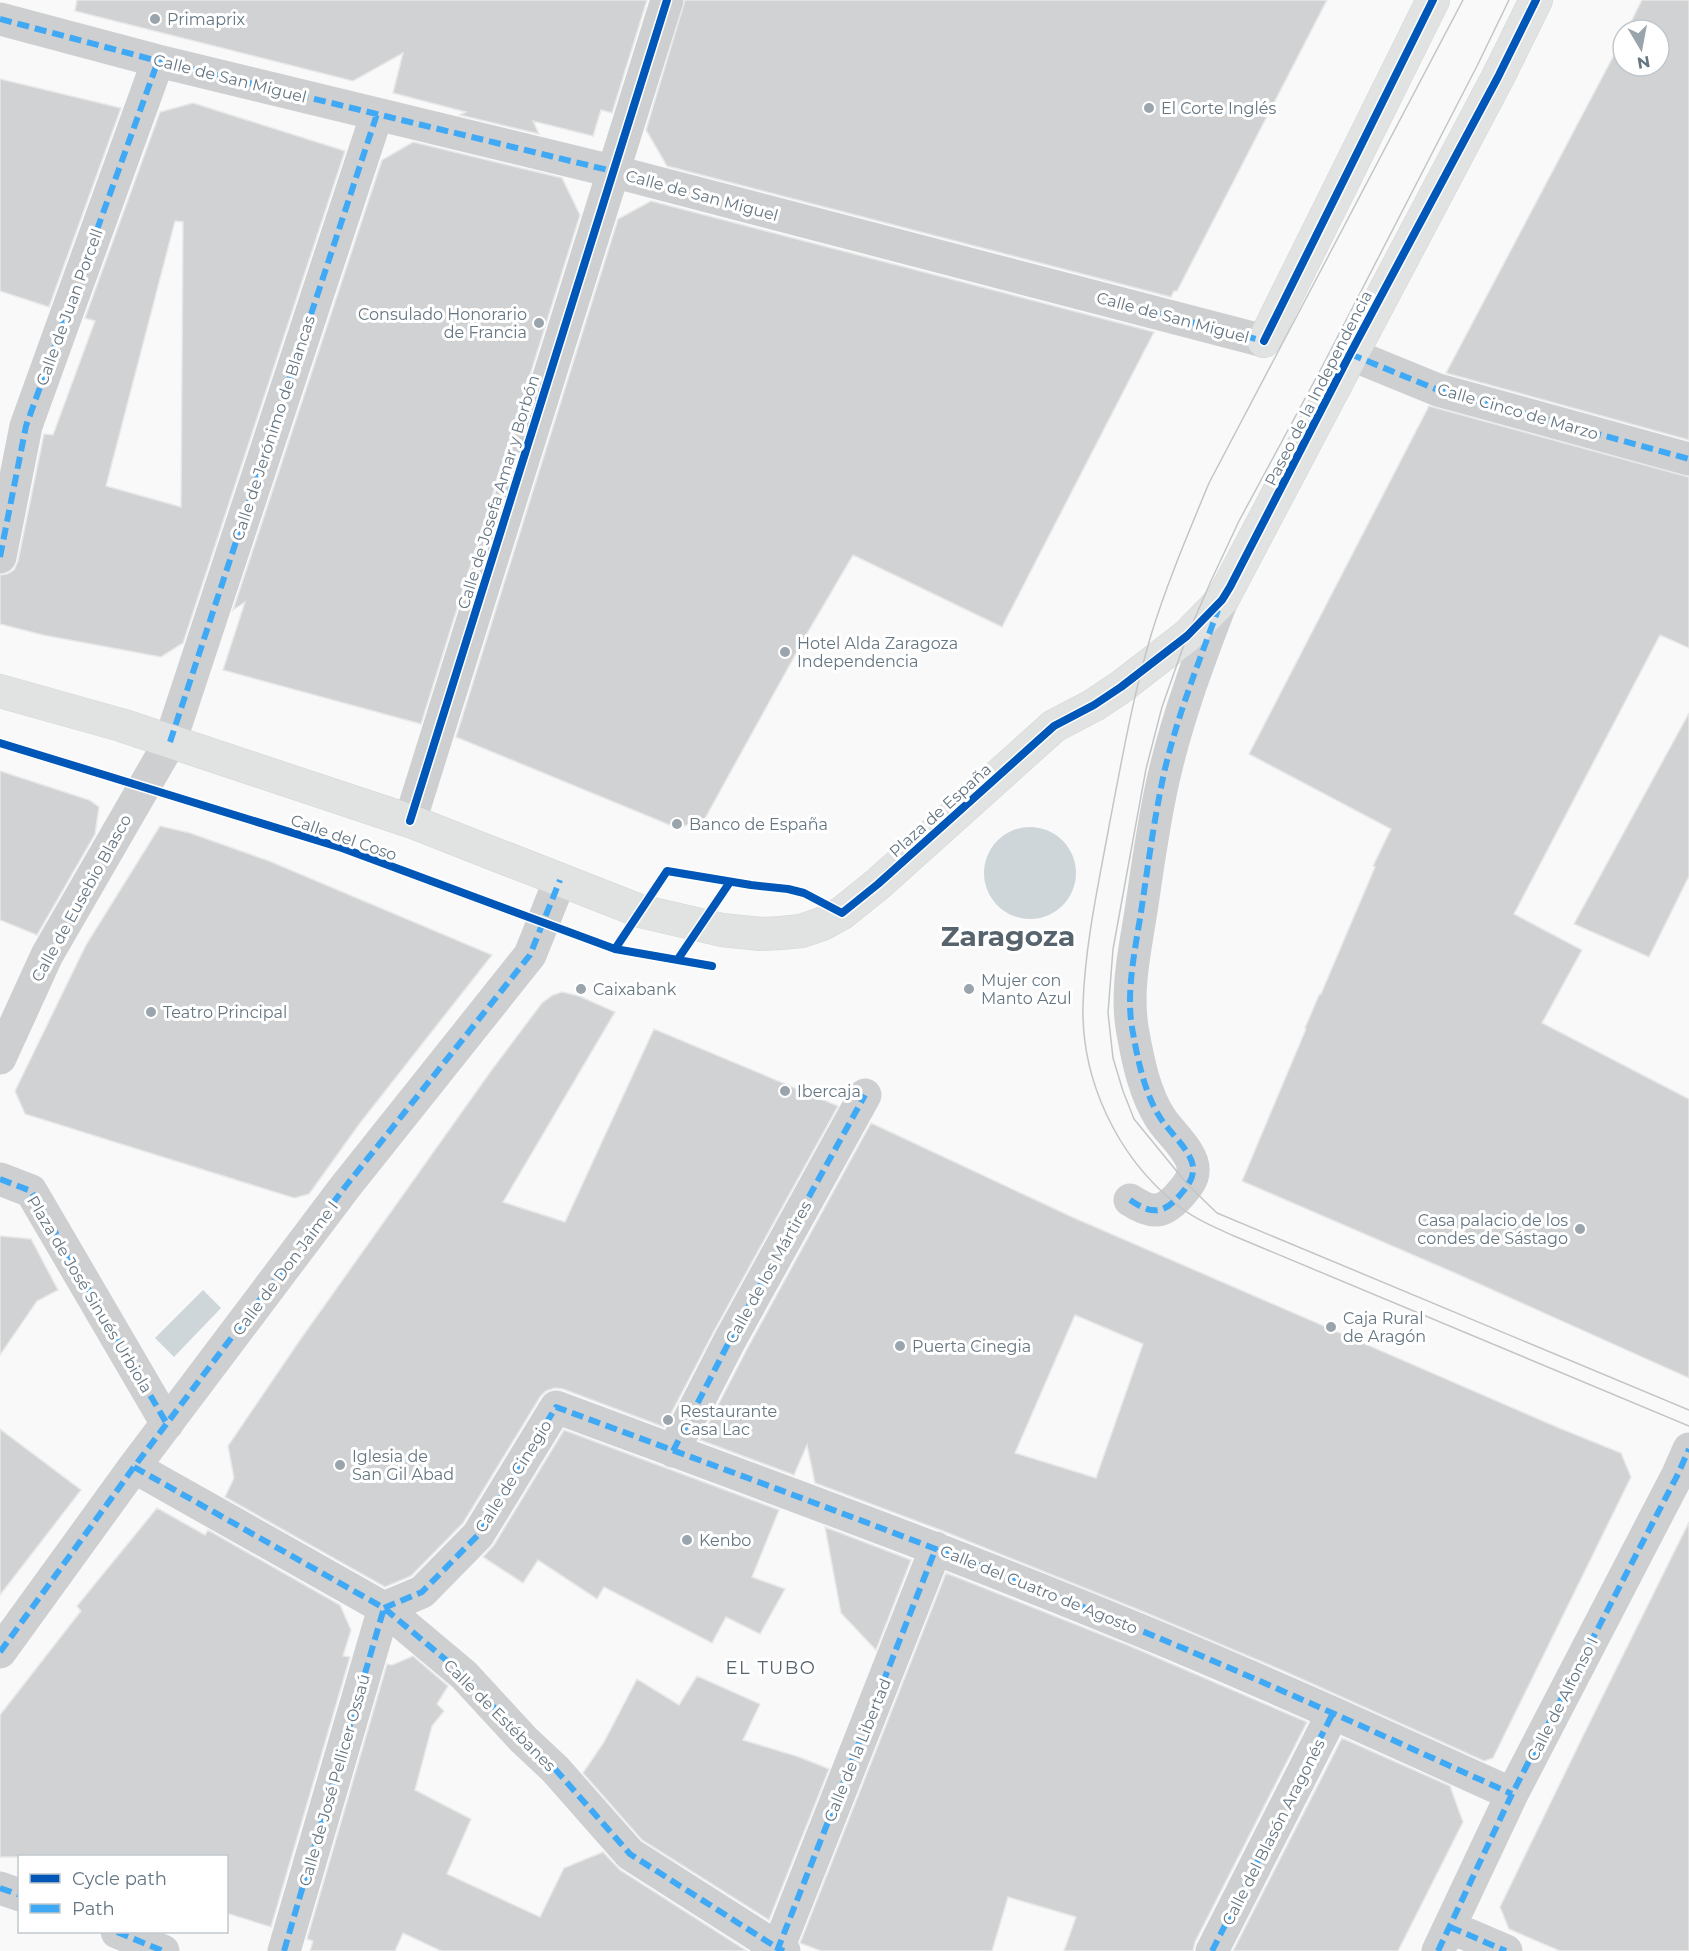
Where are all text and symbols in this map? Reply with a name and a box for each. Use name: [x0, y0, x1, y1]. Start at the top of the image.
place label: Primaprix: [167, 10, 246, 29]
marker: Primaprix: [148, 12, 162, 26]
north arrow: [1611, 18, 1671, 78]
street label: Calle de San Miguel: [151, 50, 309, 107]
text: N: [1635, 52, 1652, 73]
place label: El Corte Inglés: [1161, 99, 1276, 118]
marker: El Corte Inglés: [1142, 101, 1156, 115]
street label: Calle de San Miguel: [623, 166, 780, 225]
street label: Calle de Juan Porcell: [32, 226, 107, 388]
street label: Paseo de la Independencia: [1261, 287, 1376, 489]
street label: Calle de San Miguel: [1094, 288, 1251, 347]
place label: Consulado Honorario de Francia: [358, 305, 527, 342]
street label: Calle de Jerónimo de Blancas: [228, 313, 319, 543]
marker: Consulado Honorario de Francia: [532, 316, 546, 330]
street label: Calle de Josefa Amar y Borbón: [454, 373, 543, 611]
street label: Calle Cinco de Marzo: [1435, 379, 1601, 444]
place label: Hotel Alda Zaragoza Independencia: [797, 634, 958, 671]
marker: Hotel Alda Zaragoza Independencia: [778, 645, 792, 659]
street label: Plaza de España: [885, 760, 995, 861]
street label: Calle del Coso: [288, 810, 399, 865]
street label: Calle de Eusebio Blasco: [27, 811, 135, 985]
place label: Banco de España: [689, 815, 828, 834]
marker: Banco de España: [670, 817, 684, 831]
district label: Zaragoza: [941, 919, 1075, 953]
place label: Mujer con Manto Azul: [981, 971, 1072, 1008]
place label: Caixabank: [593, 980, 677, 999]
marker: Caixabank: [574, 982, 588, 996]
marker: Mujer con Manto Azul: [962, 982, 976, 996]
place label: Teatro Principal: [163, 1003, 287, 1022]
marker: Teatro Principal: [144, 1005, 158, 1019]
place label: Ibercaja: [797, 1082, 861, 1101]
marker: Ibercaja: [778, 1084, 792, 1098]
street label: Plaza de José Sinués Urbiola: [23, 1192, 156, 1396]
street label: Calle de Don Jaime I: [229, 1197, 342, 1339]
street label: Calle de los Mártires: [721, 1197, 816, 1347]
place label: Casa palacio de los condes de Sástago: [1417, 1211, 1568, 1248]
marker: Casa palacio de los condes de Sástago: [1573, 1222, 1587, 1236]
place label: Caja Rural de Aragón: [1343, 1309, 1426, 1346]
marker: Caja Rural de Aragón: [1324, 1320, 1338, 1334]
place label: Puerta Cinegia: [912, 1337, 1031, 1356]
marker: Puerta Cinegia: [893, 1339, 907, 1353]
place label: Restaurante Casa Lac: [680, 1402, 777, 1439]
marker: Restaurante Casa Lac: [661, 1413, 675, 1427]
street label: Calle de Cinegio: [471, 1416, 556, 1536]
place label: Iglesia de San Gil Abad: [352, 1447, 454, 1484]
marker: Iglesia de San Gil Abad: [333, 1458, 347, 1472]
place label: Kenbo: [699, 1531, 751, 1550]
marker: Kenbo: [680, 1533, 694, 1547]
street label: Calle del Cuatro de Agosto: [937, 1541, 1140, 1638]
street label: Calle de Alfonso I: [1523, 1634, 1602, 1764]
street label: Calle de Estébanes: [440, 1655, 560, 1775]
district label: EL TUBO: [726, 1657, 816, 1679]
street label: Calle de José Pellicer Ossaú: [295, 1672, 374, 1888]
street label: Calle de la Libertad: [820, 1676, 895, 1825]
street label: Calle del Blasón Aragonés: [1218, 1736, 1329, 1929]
legend: [18, 1855, 228, 1933]
text: Cycle path: [72, 1868, 167, 1890]
text: Path: [72, 1898, 115, 1920]

